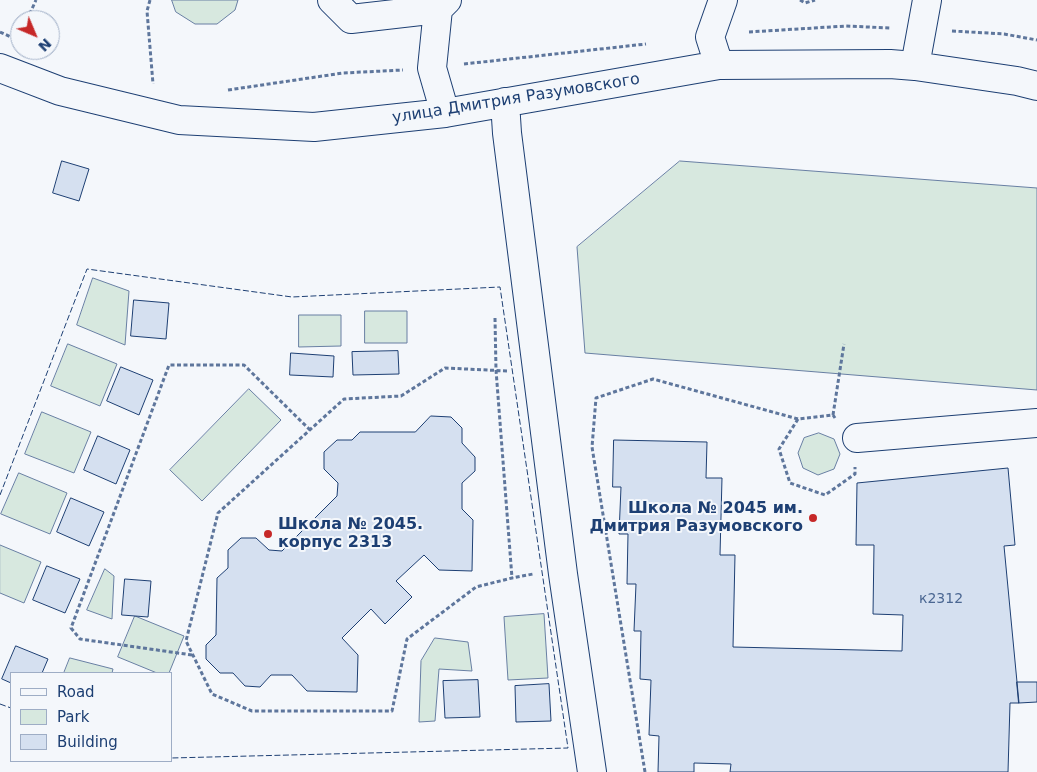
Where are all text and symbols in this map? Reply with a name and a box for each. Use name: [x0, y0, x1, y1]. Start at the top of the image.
north arrow: [10, 10, 60, 60]
text: N: [35, 35, 55, 55]
street label: улица Дмитрия Разумовского: [391, 70, 641, 128]
place label: Школа № 2045 им. Дмитрия Разумовского: [590, 499, 803, 537]
marker: Школа № 2045 им. Дмитрия Разумовского: [807, 512, 819, 524]
place label: Школа № 2045. корпус 2313: [278, 515, 423, 553]
marker: Школа № 2045. корпус 2313: [262, 528, 274, 540]
house number: к2312: [919, 591, 963, 607]
legend: [10, 672, 172, 762]
text: Road: [57, 683, 95, 701]
text: Park: [57, 708, 89, 726]
text: Building: [57, 733, 118, 751]

